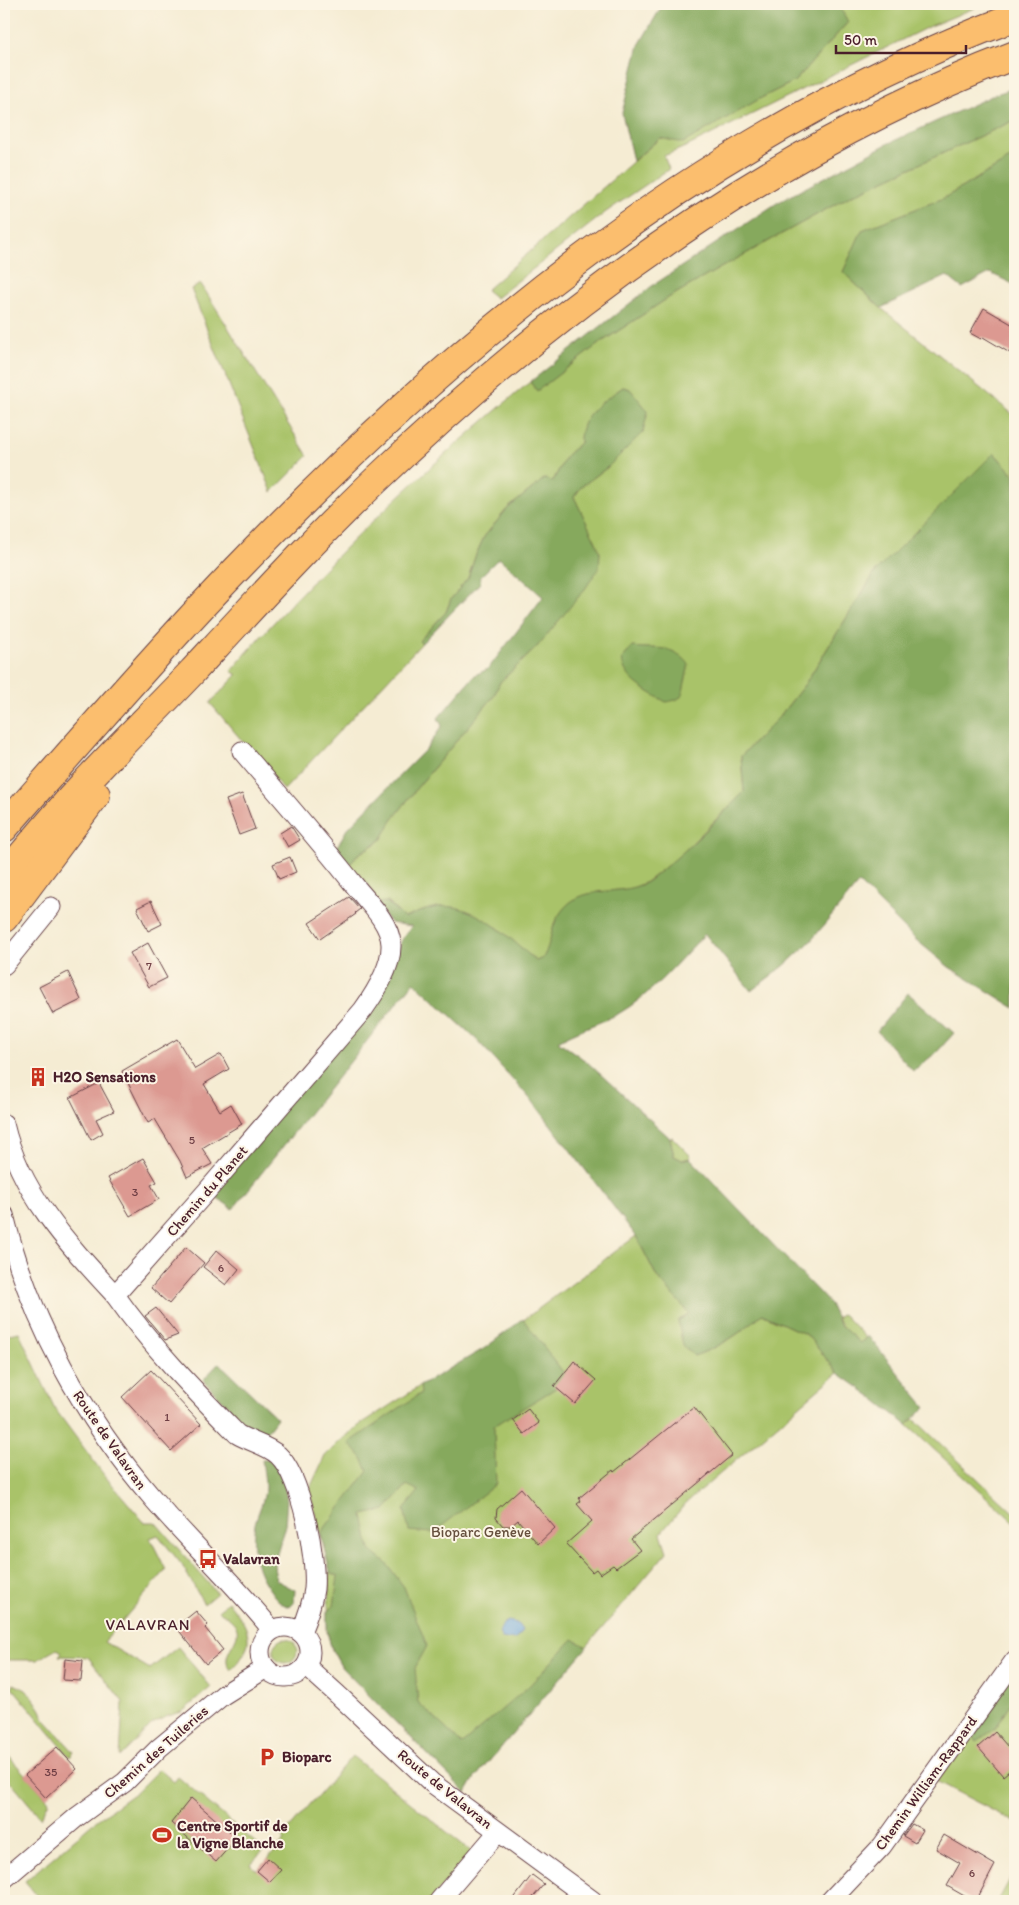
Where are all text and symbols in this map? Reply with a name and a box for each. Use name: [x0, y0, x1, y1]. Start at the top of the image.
scale bar: [836, 22, 966, 54]
text: 50 m: [844, 31, 877, 49]
house number: 7: [146, 959, 152, 973]
building icon: H2O Sensations: [27, 1066, 49, 1088]
place label: H2O Sensations: [53, 1068, 156, 1086]
house number: 5: [189, 1133, 195, 1147]
street label: Chemin du Planet: [163, 1142, 252, 1240]
house number: 3: [132, 1185, 139, 1199]
house number: 6: [218, 1261, 224, 1275]
street label: Route de Valavran: [69, 1387, 151, 1493]
house number: 1: [164, 1410, 170, 1424]
park label: Bioparc Genève: [431, 1523, 531, 1541]
bus stop icon: Valavran: [197, 1548, 219, 1570]
place label: Valavran: [223, 1550, 280, 1568]
district label: VALAVRAN: [105, 1615, 191, 1634]
street label: Chemin des Tuileries: [100, 1701, 212, 1802]
street label: Chemin William-Rappard: [871, 1712, 981, 1854]
street label: Route de Valavran: [394, 1745, 496, 1833]
parking icon: Bioparc: [256, 1746, 278, 1768]
place label: Bioparc: [282, 1748, 332, 1767]
house number: 35: [45, 1765, 57, 1779]
place label: Centre Sportif de la Vigne Blanche: [177, 1817, 288, 1853]
sports icon: Centre Sportif de la Vigne Blanche: [151, 1824, 173, 1846]
house number: 6: [969, 1866, 975, 1880]

